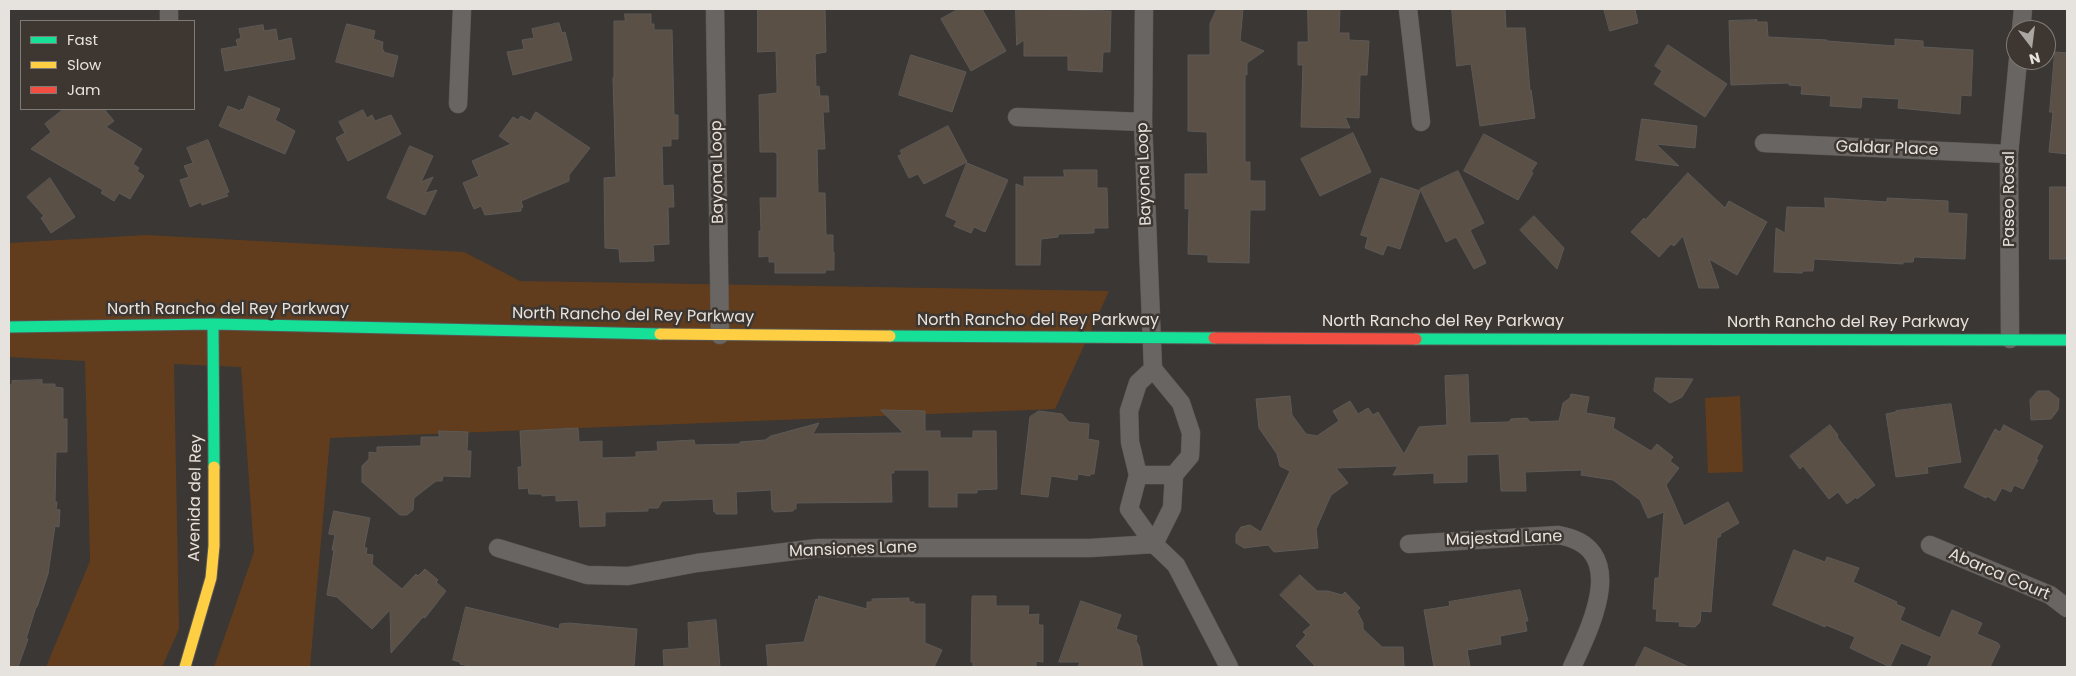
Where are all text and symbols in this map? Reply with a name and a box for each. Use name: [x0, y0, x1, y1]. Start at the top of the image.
legend: [20, 20, 195, 110]
north arrow: [2006, 20, 2056, 70]
text: Fast: [67, 29, 98, 50]
text: N: [2027, 48, 2042, 70]
text: Slow: [67, 54, 101, 75]
text: Jam: [67, 79, 101, 100]
street label: Bayona Loop: [707, 120, 729, 224]
street label: Bayona Loop: [1134, 122, 1156, 226]
street label: Galdar Place: [1835, 138, 1939, 160]
street label: Paseo Rosal: [2000, 151, 2020, 247]
street label: North Rancho del Rey Parkway: [107, 300, 349, 320]
street label: North Rancho del Rey Parkway: [512, 304, 754, 328]
street label: North Rancho del Rey Parkway: [917, 311, 1159, 331]
street label: North Rancho del Rey Parkway: [1322, 312, 1564, 332]
street label: North Rancho del Rey Parkway: [1727, 313, 1969, 333]
street label: Avenida del Rey: [185, 434, 207, 562]
street label: Majestad Lane: [1445, 527, 1563, 551]
street label: Mansiones Lane: [789, 538, 917, 562]
street label: Abarca Court: [1946, 545, 2052, 605]

